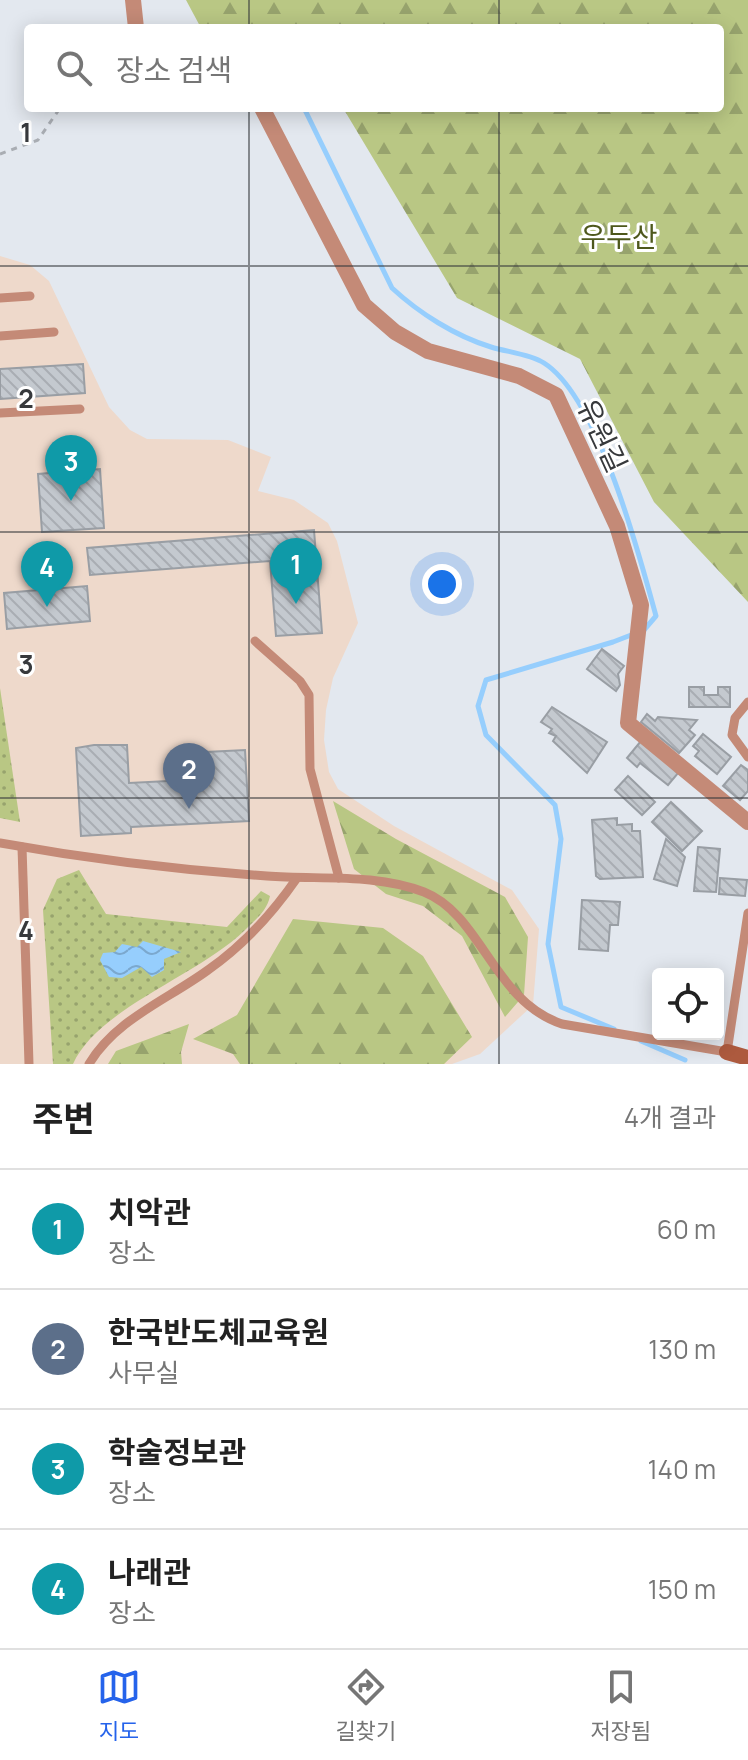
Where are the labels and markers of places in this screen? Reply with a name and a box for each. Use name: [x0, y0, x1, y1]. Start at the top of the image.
pin: 3: [45, 435, 97, 501]
pin: 1: [270, 538, 322, 604]
pin: 4: [21, 541, 73, 607]
pin: 2: [163, 743, 215, 809]

